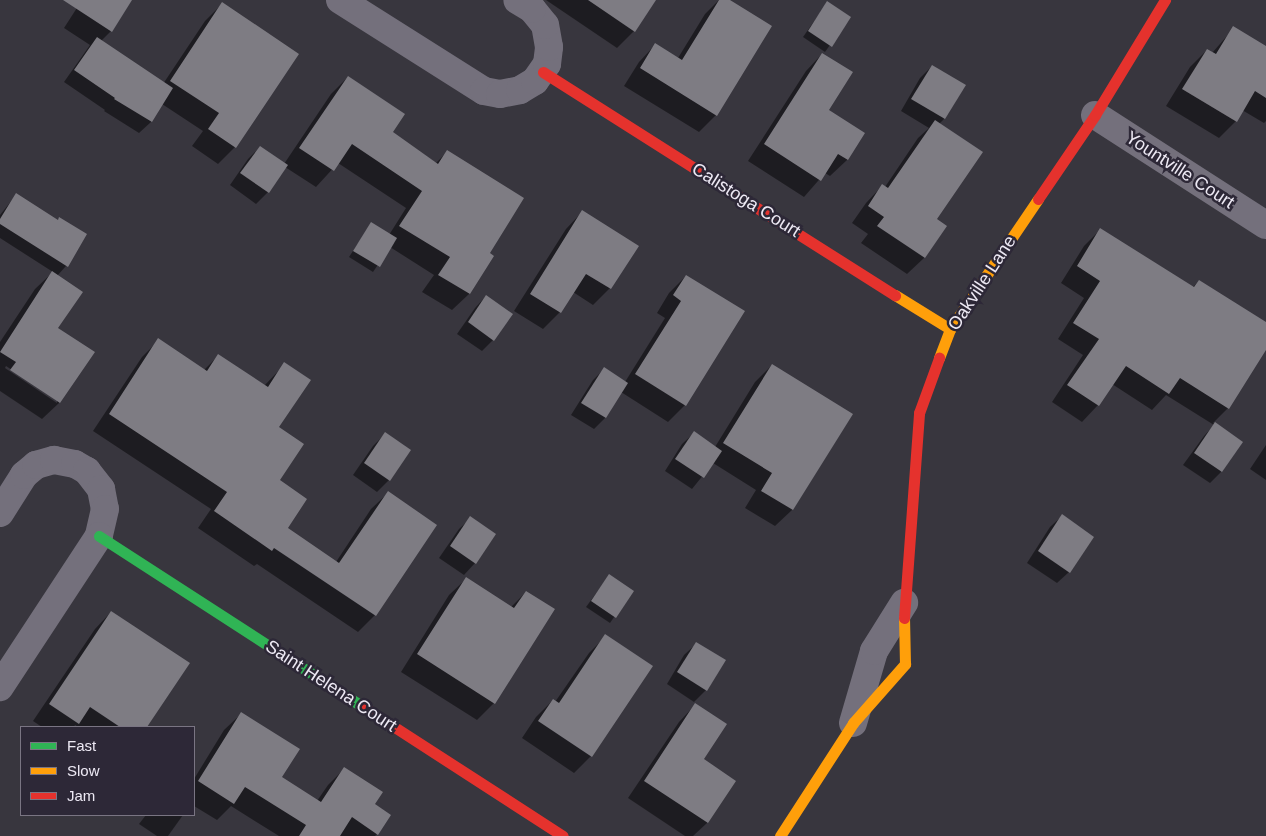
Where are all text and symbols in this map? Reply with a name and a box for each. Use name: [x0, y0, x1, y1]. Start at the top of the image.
street label: Yountville Court: [1122, 127, 1238, 213]
street label: Calistoga Court: [688, 158, 804, 242]
street label: Oakville Lane: [943, 231, 1021, 335]
street label: Saint Helena Court: [261, 636, 401, 736]
legend: [20, 726, 195, 816]
text: Fast: [67, 737, 96, 754]
text: Slow: [67, 762, 100, 779]
text: Jam: [67, 787, 95, 804]

